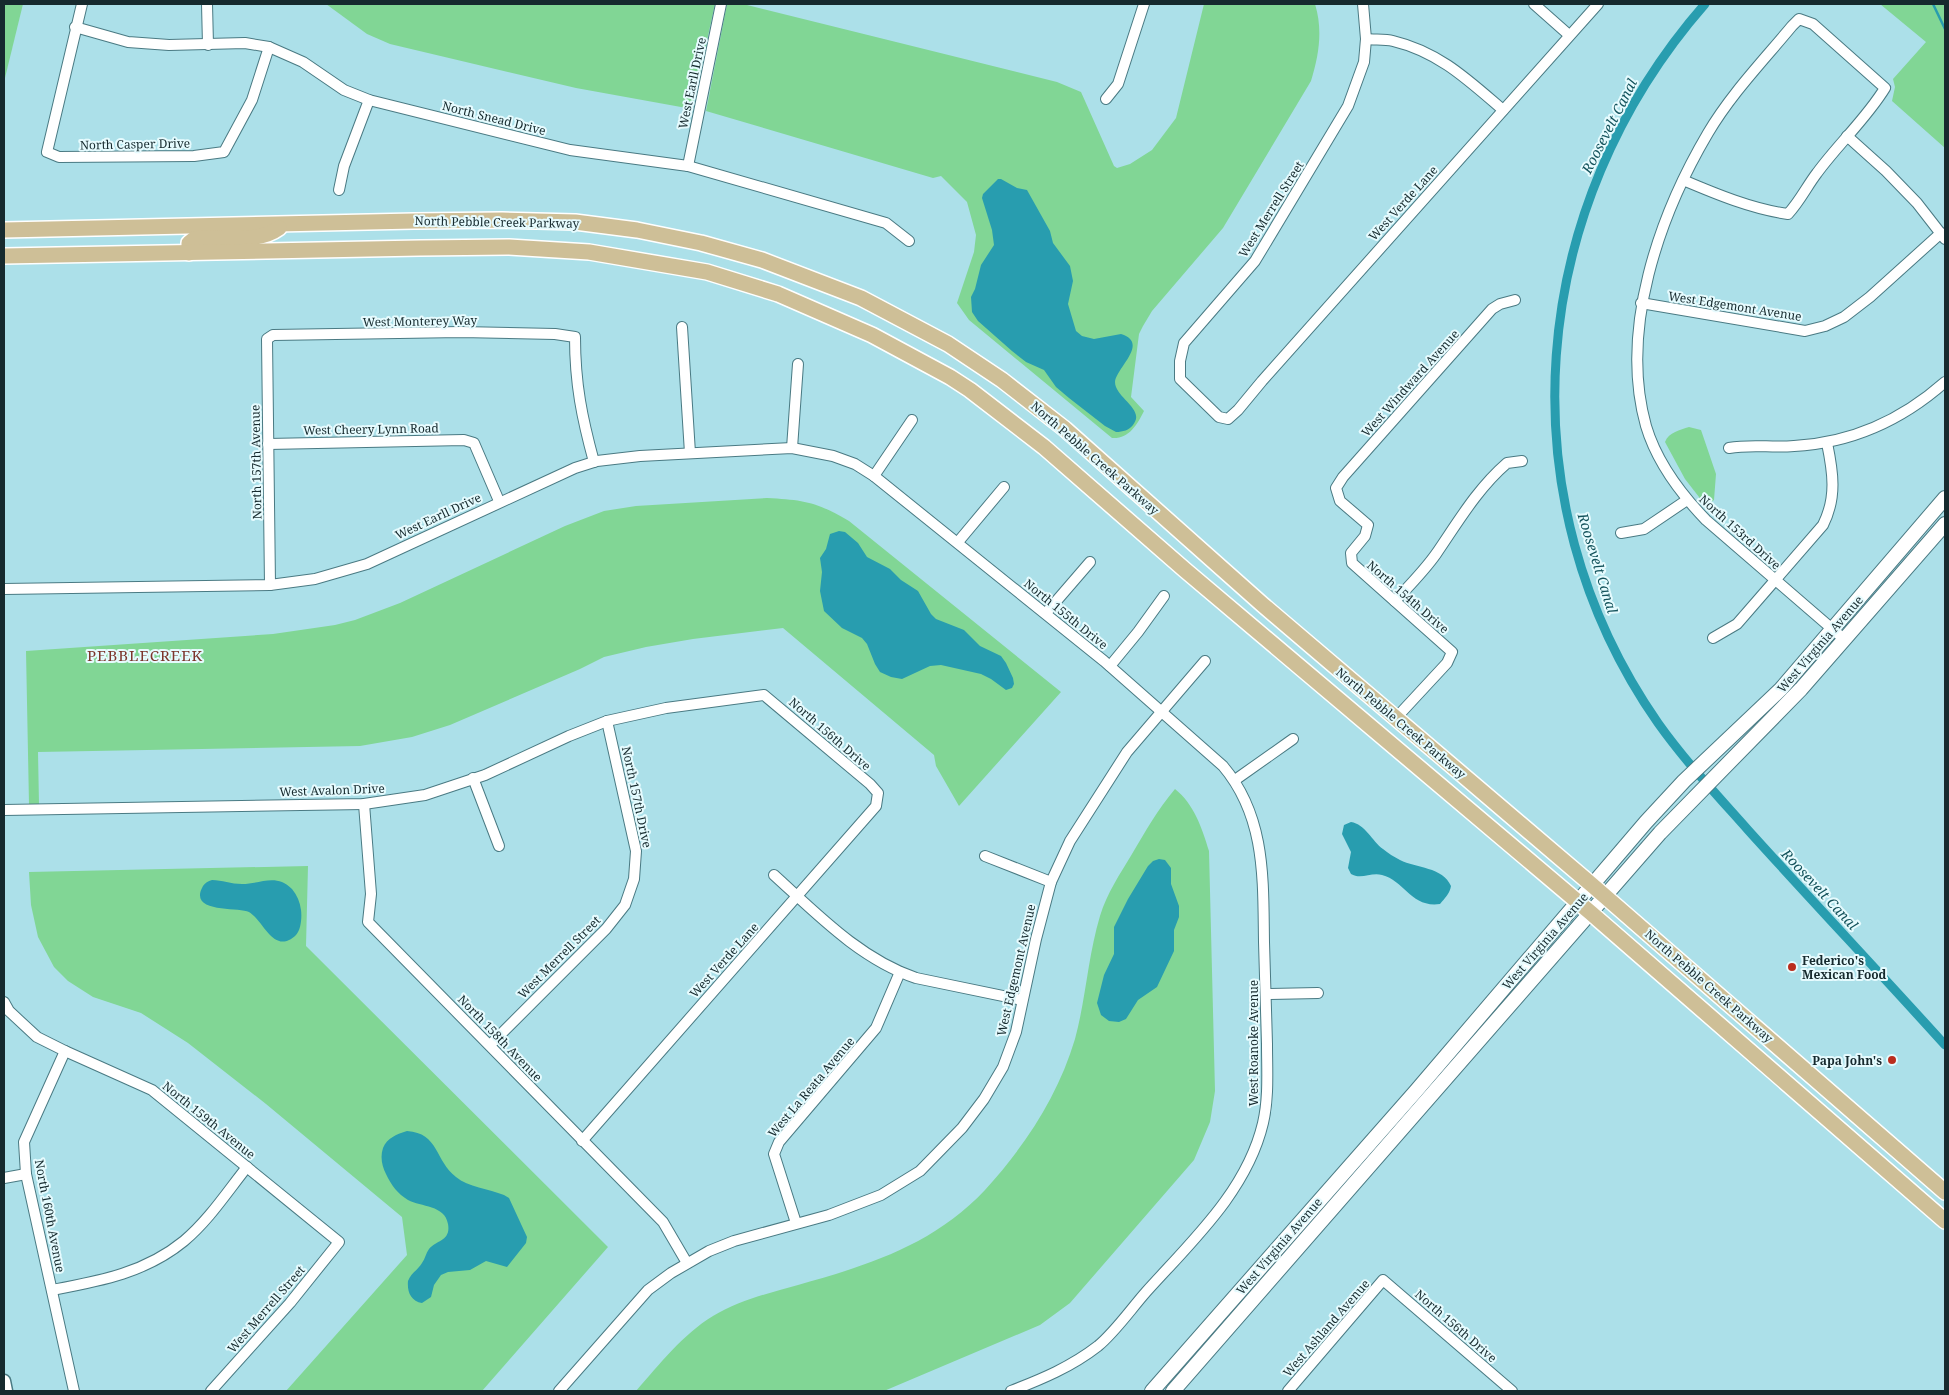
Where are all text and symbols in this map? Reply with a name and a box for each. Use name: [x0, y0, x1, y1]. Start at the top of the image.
street label: West Earll Drive: [674, 36, 710, 130]
water label: Roosevelt Canal: [1576, 75, 1641, 177]
street label: North Snead Drive: [440, 97, 548, 139]
street label: North Casper Drive: [80, 135, 190, 153]
street label: West Merrell Street: [1235, 158, 1307, 260]
street label: West Verde Lane: [1365, 162, 1441, 244]
street label: North Pebble Creek Parkway: [415, 212, 580, 232]
street label: West Edgemont Avenue: [1667, 287, 1803, 325]
street label: West Monterey Way: [363, 311, 478, 330]
street label: West Windward Avenue: [1357, 326, 1463, 440]
street label: North Pebble Creek Parkway: [1027, 398, 1163, 519]
street label: North 157th Avenue: [247, 405, 265, 519]
street label: West Cheery Lynn Road: [303, 419, 440, 439]
street label: West Earll Drive: [392, 489, 484, 543]
street label: North 153rd Drive: [1695, 491, 1785, 573]
water label: Roosevelt Canal: [1573, 510, 1622, 616]
street label: North 154th Drive: [1363, 557, 1453, 637]
street label: North 155th Drive: [1020, 575, 1112, 653]
street label: West Virginia Avenue: [1773, 592, 1867, 696]
district label: PEBBLECREEK: [87, 645, 203, 665]
street label: North Pebble Creek Parkway: [1332, 664, 1470, 783]
street label: North 156th Drive: [785, 694, 875, 774]
street label: North 157th Drive: [618, 745, 656, 849]
street label: West Avalon Drive: [279, 780, 385, 800]
water label: Roosevelt Canal: [1777, 844, 1863, 934]
street label: West Virginia Avenue: [1498, 889, 1592, 993]
street label: West Edgemont Avenue: [993, 902, 1039, 1038]
street label: West Merrell Street: [514, 912, 604, 1002]
street label: West Verde Lane: [686, 919, 762, 1001]
street label: North Pebble Creek Parkway: [1641, 926, 1777, 1047]
place label: Federico's Mexican Food: [1802, 952, 1887, 983]
marker: Federico's Mexican Food: [1786, 961, 1798, 973]
street label: West Roanoke Avenue: [1245, 980, 1262, 1106]
street label: North 158th Avenue: [454, 991, 546, 1085]
street label: West La Reata Avenue: [764, 1033, 858, 1141]
place label: Papa John's: [1812, 1052, 1882, 1069]
marker: Papa John's: [1886, 1054, 1898, 1066]
street label: North 159th Avenue: [159, 1077, 259, 1163]
street label: North 160th Avenue: [31, 1158, 69, 1274]
street label: West Virginia Avenue: [1232, 1194, 1326, 1298]
street label: West Merrell Street: [223, 1262, 309, 1356]
street label: West Ashland Avenue: [1279, 1276, 1373, 1380]
street label: North 156th Drive: [1411, 1286, 1501, 1366]

